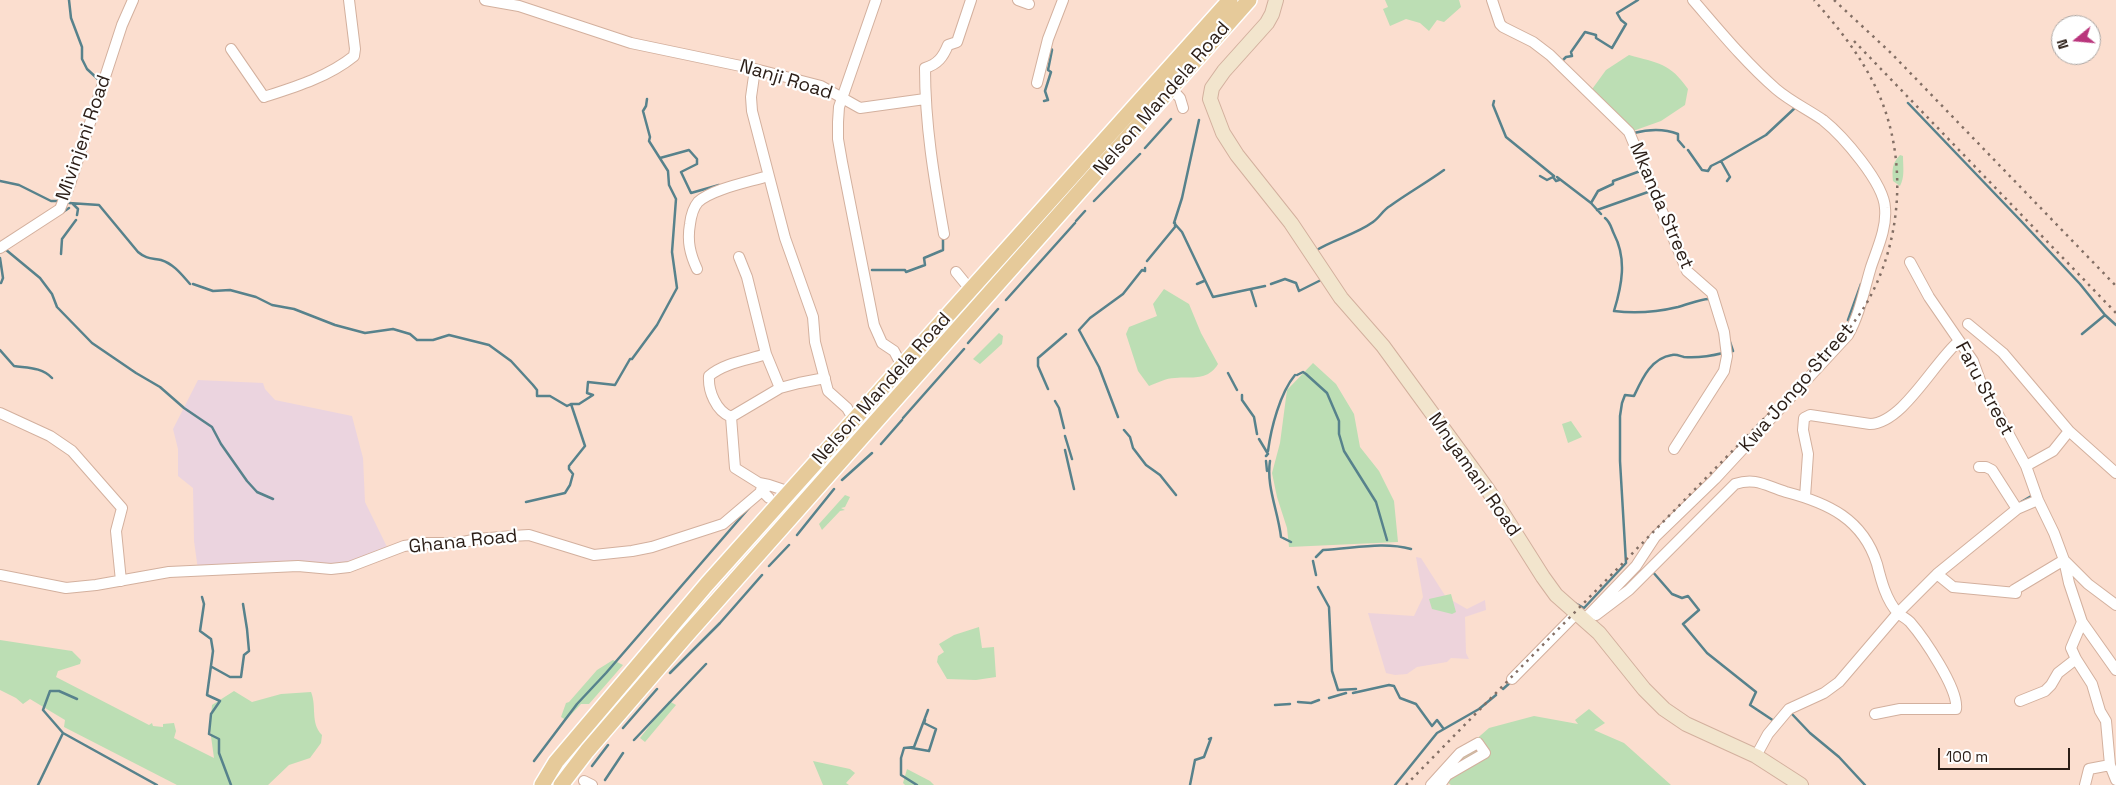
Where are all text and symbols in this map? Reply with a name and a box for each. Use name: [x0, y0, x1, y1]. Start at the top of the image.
north arrow: [2051, 15, 2101, 65]
street label: Nelson Mandela Road: [1089, 17, 1235, 181]
text: N: [2053, 37, 2073, 51]
street label: Nanji Road: [737, 55, 835, 105]
street label: Mivinjeni Road: [52, 72, 116, 204]
street label: Mkanda Street: [1624, 139, 1698, 273]
street label: Nelson Mandela Road: [808, 308, 956, 470]
street label: Kwa Jongo Street: [1735, 319, 1859, 457]
street label: Faru Street: [1950, 338, 2018, 440]
street label: Mnyamani Road: [1423, 409, 1525, 541]
street label: Ghana Road: [408, 525, 518, 559]
scale bar: [1941, 738, 2074, 770]
text: 100 m: [1946, 747, 1988, 766]

